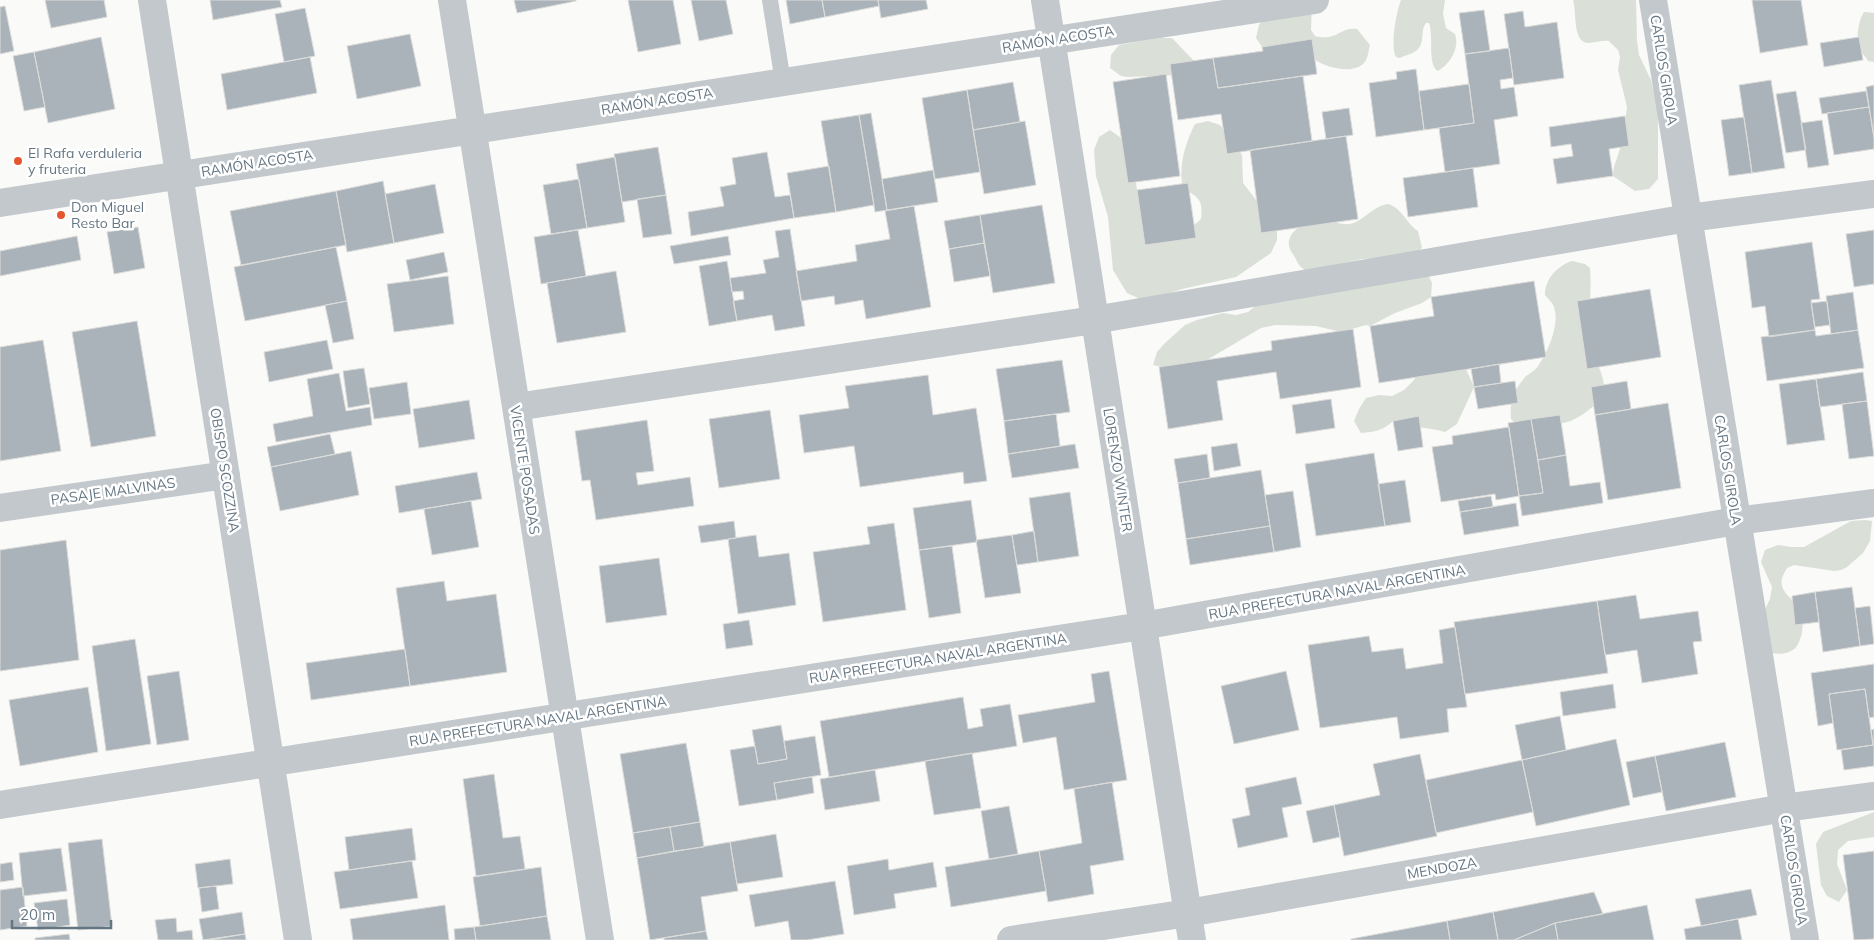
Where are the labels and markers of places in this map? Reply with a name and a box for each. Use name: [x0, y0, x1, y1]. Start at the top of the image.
place label: El Rafa verduleria y fruteria: [28, 144, 142, 178]
marker: El Rafa verduleria y fruteria: [12, 155, 24, 167]
place label: Don Miguel Resto Bar: [71, 198, 144, 232]
marker: Don Miguel Resto Bar: [55, 209, 67, 221]

